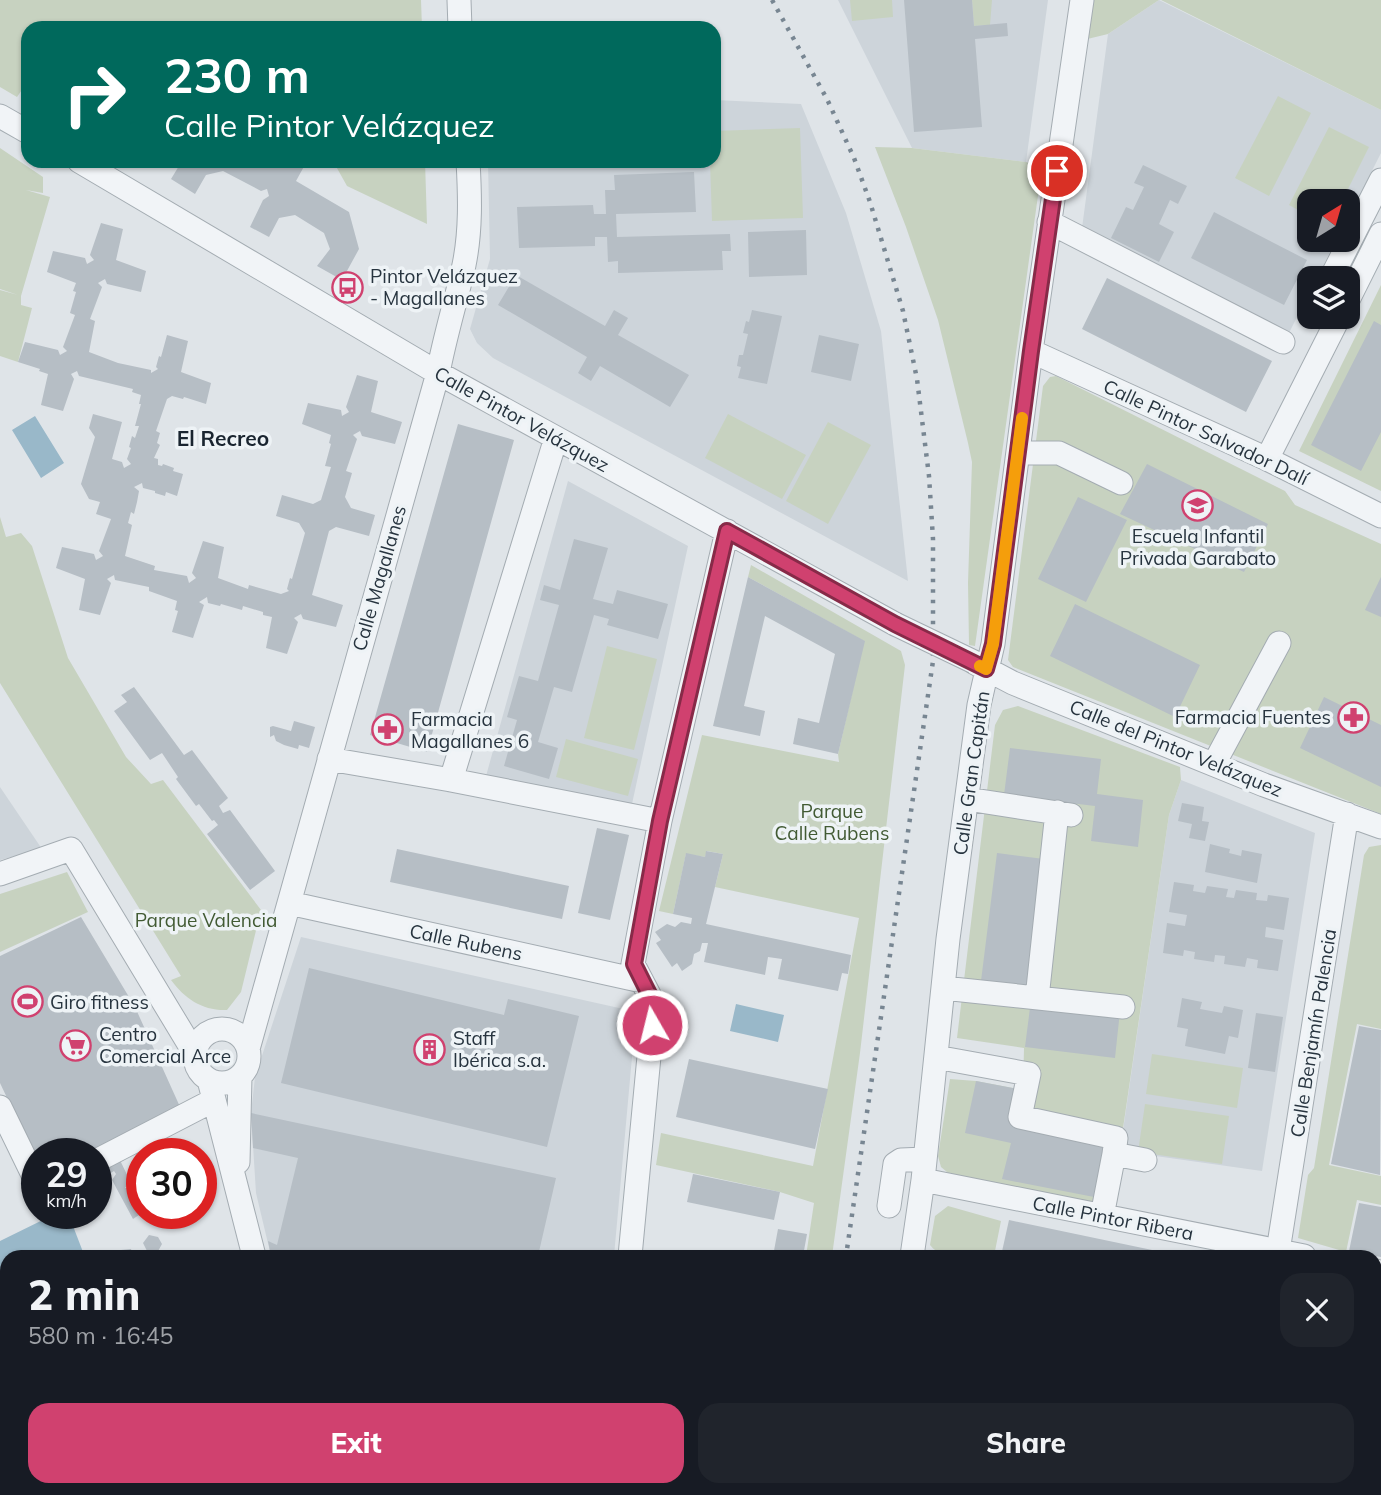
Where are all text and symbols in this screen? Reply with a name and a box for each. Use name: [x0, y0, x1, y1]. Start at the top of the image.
text: 230 m: [164, 44, 310, 105]
icon: right: [49, 49, 140, 140]
text: Calle Pintor Velázquez: [164, 105, 495, 145]
pin: [1027, 141, 1087, 201]
icon: arrive: [1038, 152, 1076, 190]
north arrow: [1297, 189, 1360, 252]
map controls: [1297, 189, 1360, 329]
place label: Pintor Velázquez - Magallanes: [370, 264, 518, 310]
button: layers: [1297, 266, 1360, 329]
bus stop icon: Pintor Velázquez - Magallanes: [330, 270, 364, 304]
street label: Calle Pintor Velázquez: [430, 361, 614, 477]
street label: Calle Pintor Salvador Dalí: [1100, 374, 1314, 491]
district label: El Recreo: [177, 425, 269, 451]
school or university icon: Escuela Infantil Privada Garabato: [1181, 488, 1215, 522]
street label: Calle Magallanes: [347, 502, 411, 654]
place label: Escuela Infantil Privada Garabato: [1120, 524, 1276, 570]
street label: Calle Gran Capitán: [948, 689, 994, 857]
street label: Calle del Pintor Velázquez: [1066, 694, 1286, 802]
pharmacy icon: Farmacia Fuentes: [1337, 700, 1371, 734]
place label: Farmacia Fuentes: [1175, 705, 1331, 729]
place label: Farmacia Magallanes 6: [411, 707, 529, 753]
pharmacy icon: Farmacia Magallanes 6: [371, 713, 405, 747]
park label: Parque Calle Rubens: [775, 799, 889, 845]
park label: Parque Valencia: [135, 908, 277, 932]
street label: Calle Rubens: [407, 918, 525, 966]
street label: Calle Benjamín Palencia: [1285, 927, 1341, 1139]
sports icon: Giro fitness: [10, 985, 44, 1019]
position arrow: [615, 988, 689, 1062]
place label: Giro fitness: [50, 990, 149, 1014]
place label: Centro Comercial Arce: [99, 1022, 231, 1068]
place label: Staff Ibérica s.a.: [453, 1026, 546, 1072]
supermarket icon: Centro Comercial Arce: [59, 1028, 93, 1062]
building icon: Staff Ibérica s.a.: [413, 1032, 447, 1066]
speed limit sign: 30: [126, 1138, 217, 1229]
text: 29: [45, 1152, 88, 1196]
text: km/h: [46, 1189, 87, 1212]
street label: Calle Pintor Ribera: [1031, 1191, 1195, 1245]
text: 2 min: [28, 1268, 141, 1321]
button: close: [1280, 1273, 1354, 1347]
text: 580 m · 16:45: [28, 1321, 173, 1350]
button: Exit: [28, 1403, 684, 1483]
button: Share: [698, 1403, 1354, 1483]

